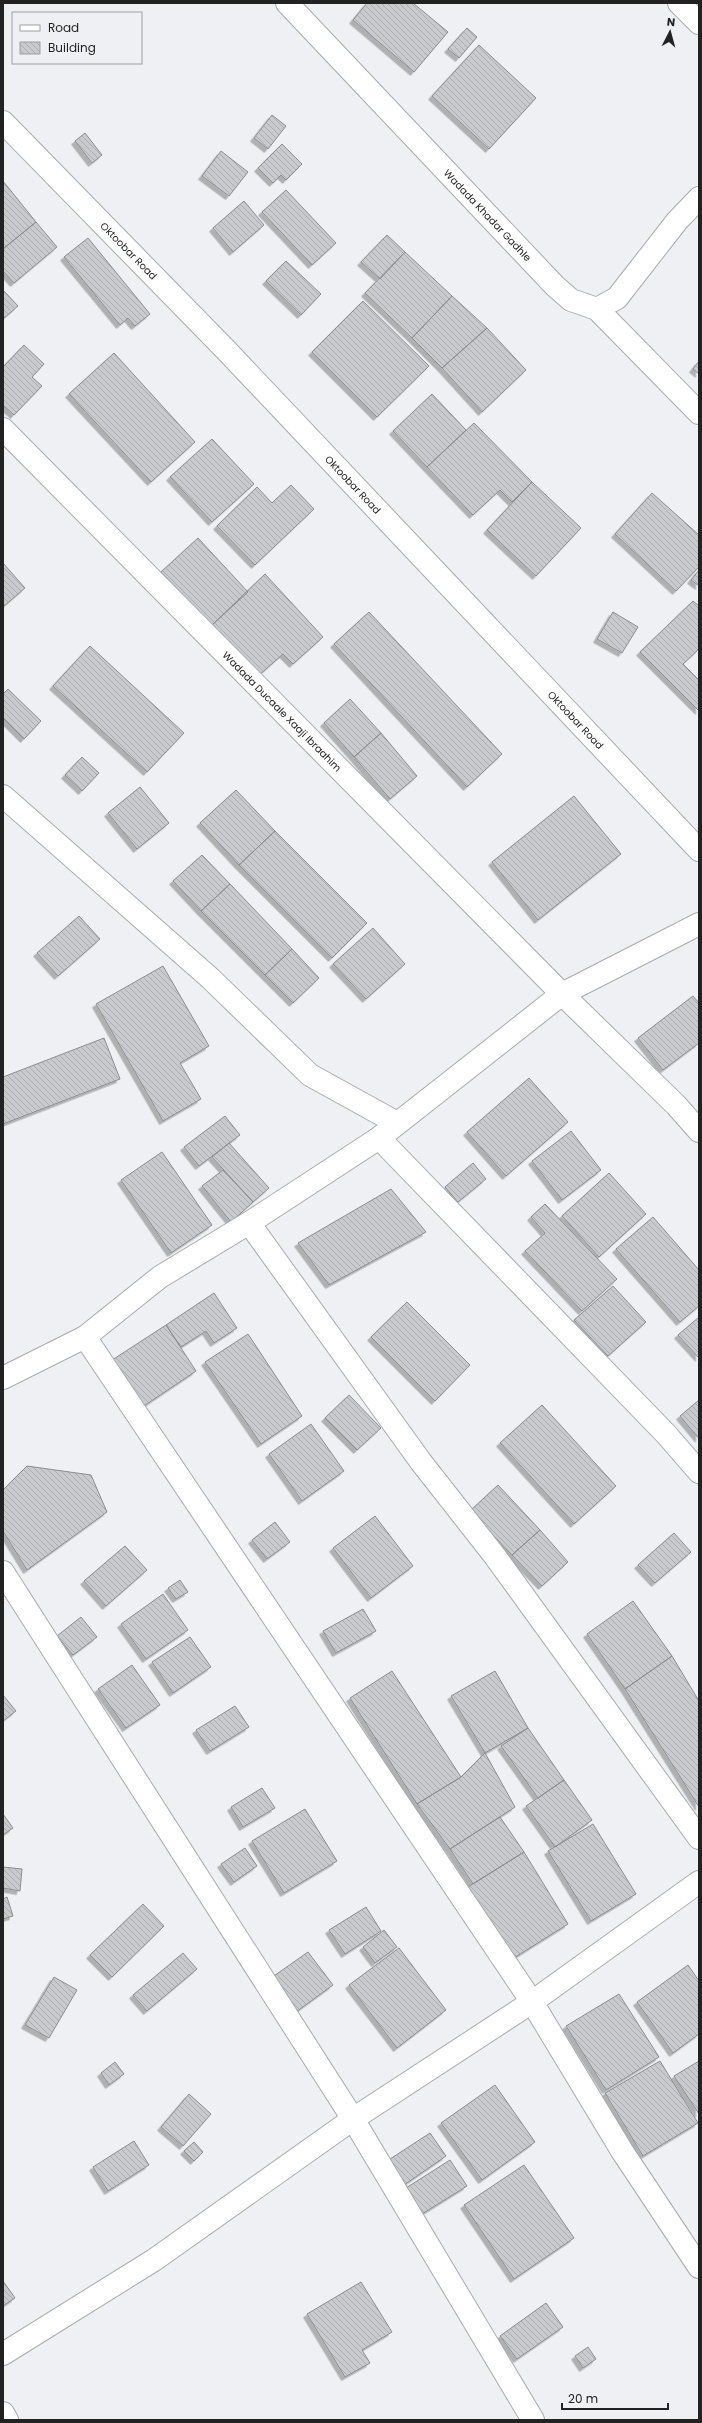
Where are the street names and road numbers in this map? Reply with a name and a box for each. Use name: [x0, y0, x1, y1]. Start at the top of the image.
street label: Wadada Khadar Gadhle: [440, 166, 535, 264]
street label: Oktoobar Road: [97, 218, 161, 283]
street label: Oktoobar Road: [322, 452, 385, 517]
street label: Wadada Ducaale Xaaji Ibraahim: [219, 648, 345, 775]
street label: Oktoobar Road: [544, 687, 607, 752]

